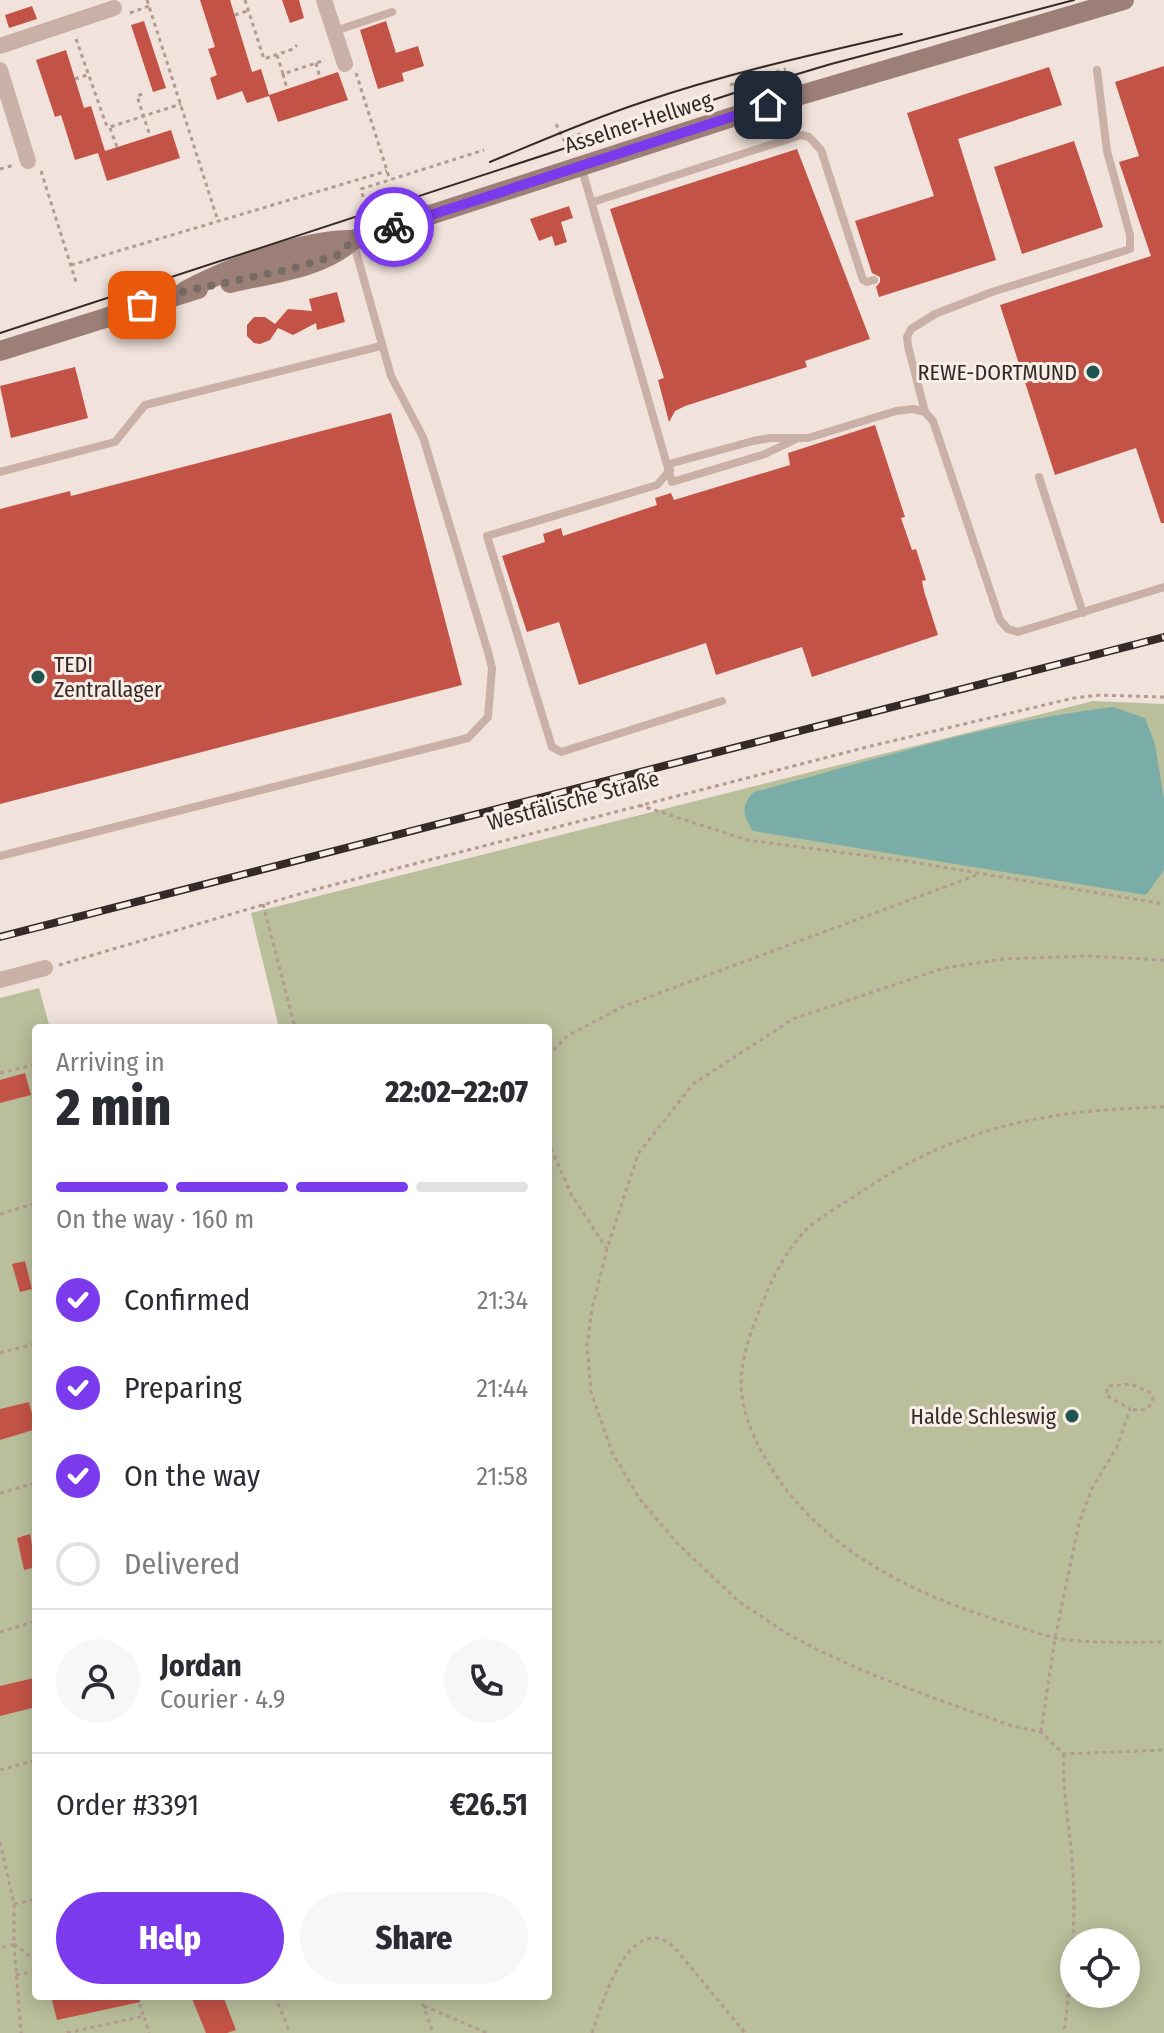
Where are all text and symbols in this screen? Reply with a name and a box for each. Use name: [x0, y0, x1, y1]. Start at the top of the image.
pin: [734, 71, 802, 139]
icon: home: [746, 83, 790, 127]
street label: Asselner Hellweg: [561, 86, 716, 159]
courier: [354, 187, 434, 267]
icon: bike: [372, 205, 416, 249]
pin: [108, 271, 176, 339]
icon: bag: [120, 283, 164, 327]
place label: REWE-DORTMUND: [918, 359, 1077, 386]
marker: REWE-DORTMUND: [1084, 363, 1102, 381]
place label: TEDI Zentrallager: [54, 651, 162, 703]
marker: TEDI Zentrallager: [29, 668, 47, 686]
street label: Westfälische Straße: [484, 765, 662, 836]
text: Arriving in: [56, 1047, 165, 1078]
text: 22:02–22:07: [385, 1074, 528, 1110]
text: 2 min: [56, 1076, 171, 1139]
text: On the way · 160 m: [56, 1204, 254, 1235]
icon: check: [56, 1278, 100, 1322]
text: Confirmed: [124, 1282, 250, 1318]
text: 21:34: [477, 1285, 528, 1316]
icon: check: [56, 1366, 100, 1410]
text: Preparing: [124, 1370, 242, 1406]
text: 21:44: [476, 1373, 528, 1404]
place label: Halde Schleswig: [911, 1403, 1057, 1430]
marker: Halde Schleswig: [1063, 1407, 1081, 1425]
icon: check: [56, 1454, 100, 1498]
text: On the way: [124, 1458, 260, 1494]
text: 21:58: [476, 1461, 528, 1492]
text: Delivered: [124, 1546, 240, 1582]
button: person: [56, 1639, 140, 1723]
button: phone: [444, 1639, 528, 1723]
text: Jordan: [160, 1648, 242, 1684]
text: Courier · 4.9: [160, 1684, 285, 1715]
text: Order #3391: [56, 1787, 199, 1823]
text: €26.51: [450, 1787, 528, 1823]
button: Help: [56, 1892, 284, 1984]
button: Share: [300, 1892, 528, 1984]
map controls: [1060, 1928, 1140, 2008]
button: locate: [1060, 1928, 1140, 2008]

